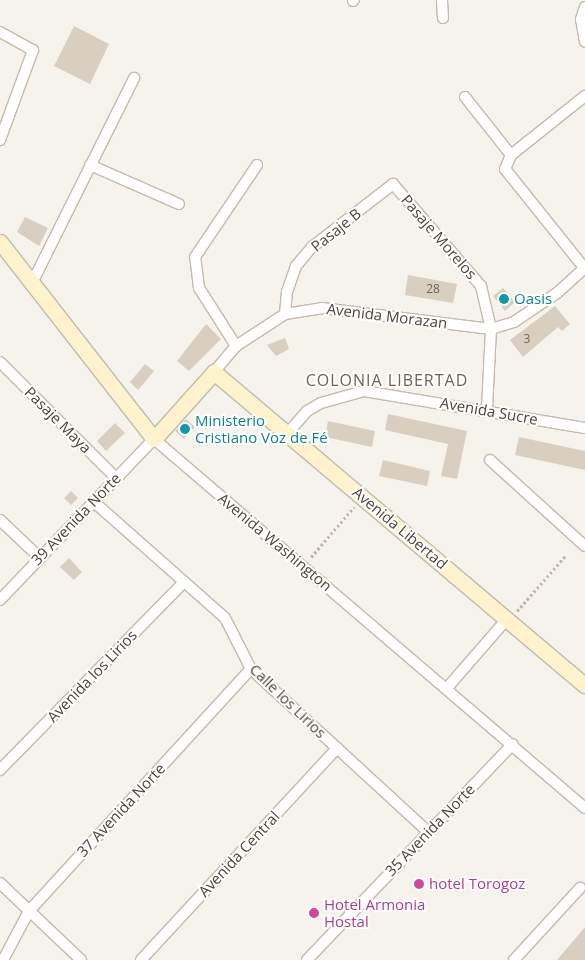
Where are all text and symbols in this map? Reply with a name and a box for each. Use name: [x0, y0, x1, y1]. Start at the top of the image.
street label: Pasaje Morelos: [397, 191, 481, 283]
street label: Pasaje B: [308, 205, 364, 255]
house number: 28: [426, 282, 440, 296]
place label: Oasis: [514, 290, 552, 308]
marker: Oasis: [498, 293, 510, 305]
street label: Avenida Morazan: [326, 300, 448, 332]
house number: 3: [524, 332, 530, 346]
district label: COLONIA LIBERTAD: [304, 370, 470, 390]
street label: Pasaje Maya: [21, 383, 95, 457]
street label: Avenida Sucre: [439, 394, 539, 428]
place label: Ministerio Cristiano Voz de Fé: [195, 411, 328, 446]
marker: Ministerio Cristiano Voz de Fé: [179, 423, 191, 435]
street label: 39 Avenida Norte: [27, 469, 125, 569]
street label: Avenida Libertad: [349, 483, 451, 573]
street label: Avenida Washington: [214, 489, 336, 595]
street label: Avenida los Lirios: [43, 626, 141, 726]
street label: Calle los Lirios: [246, 660, 330, 742]
street label: 37 Avenida Norte: [73, 760, 169, 860]
street label: 35 Avenida Norte: [381, 780, 479, 880]
street label: Avenida Central: [195, 807, 283, 901]
place label: hotel Torogoz: [429, 875, 525, 893]
marker: hotel Torogoz: [413, 878, 425, 890]
place label: Hotel Armonia Hostal: [324, 895, 425, 930]
marker: Hotel Armonia Hostal: [308, 907, 320, 919]

